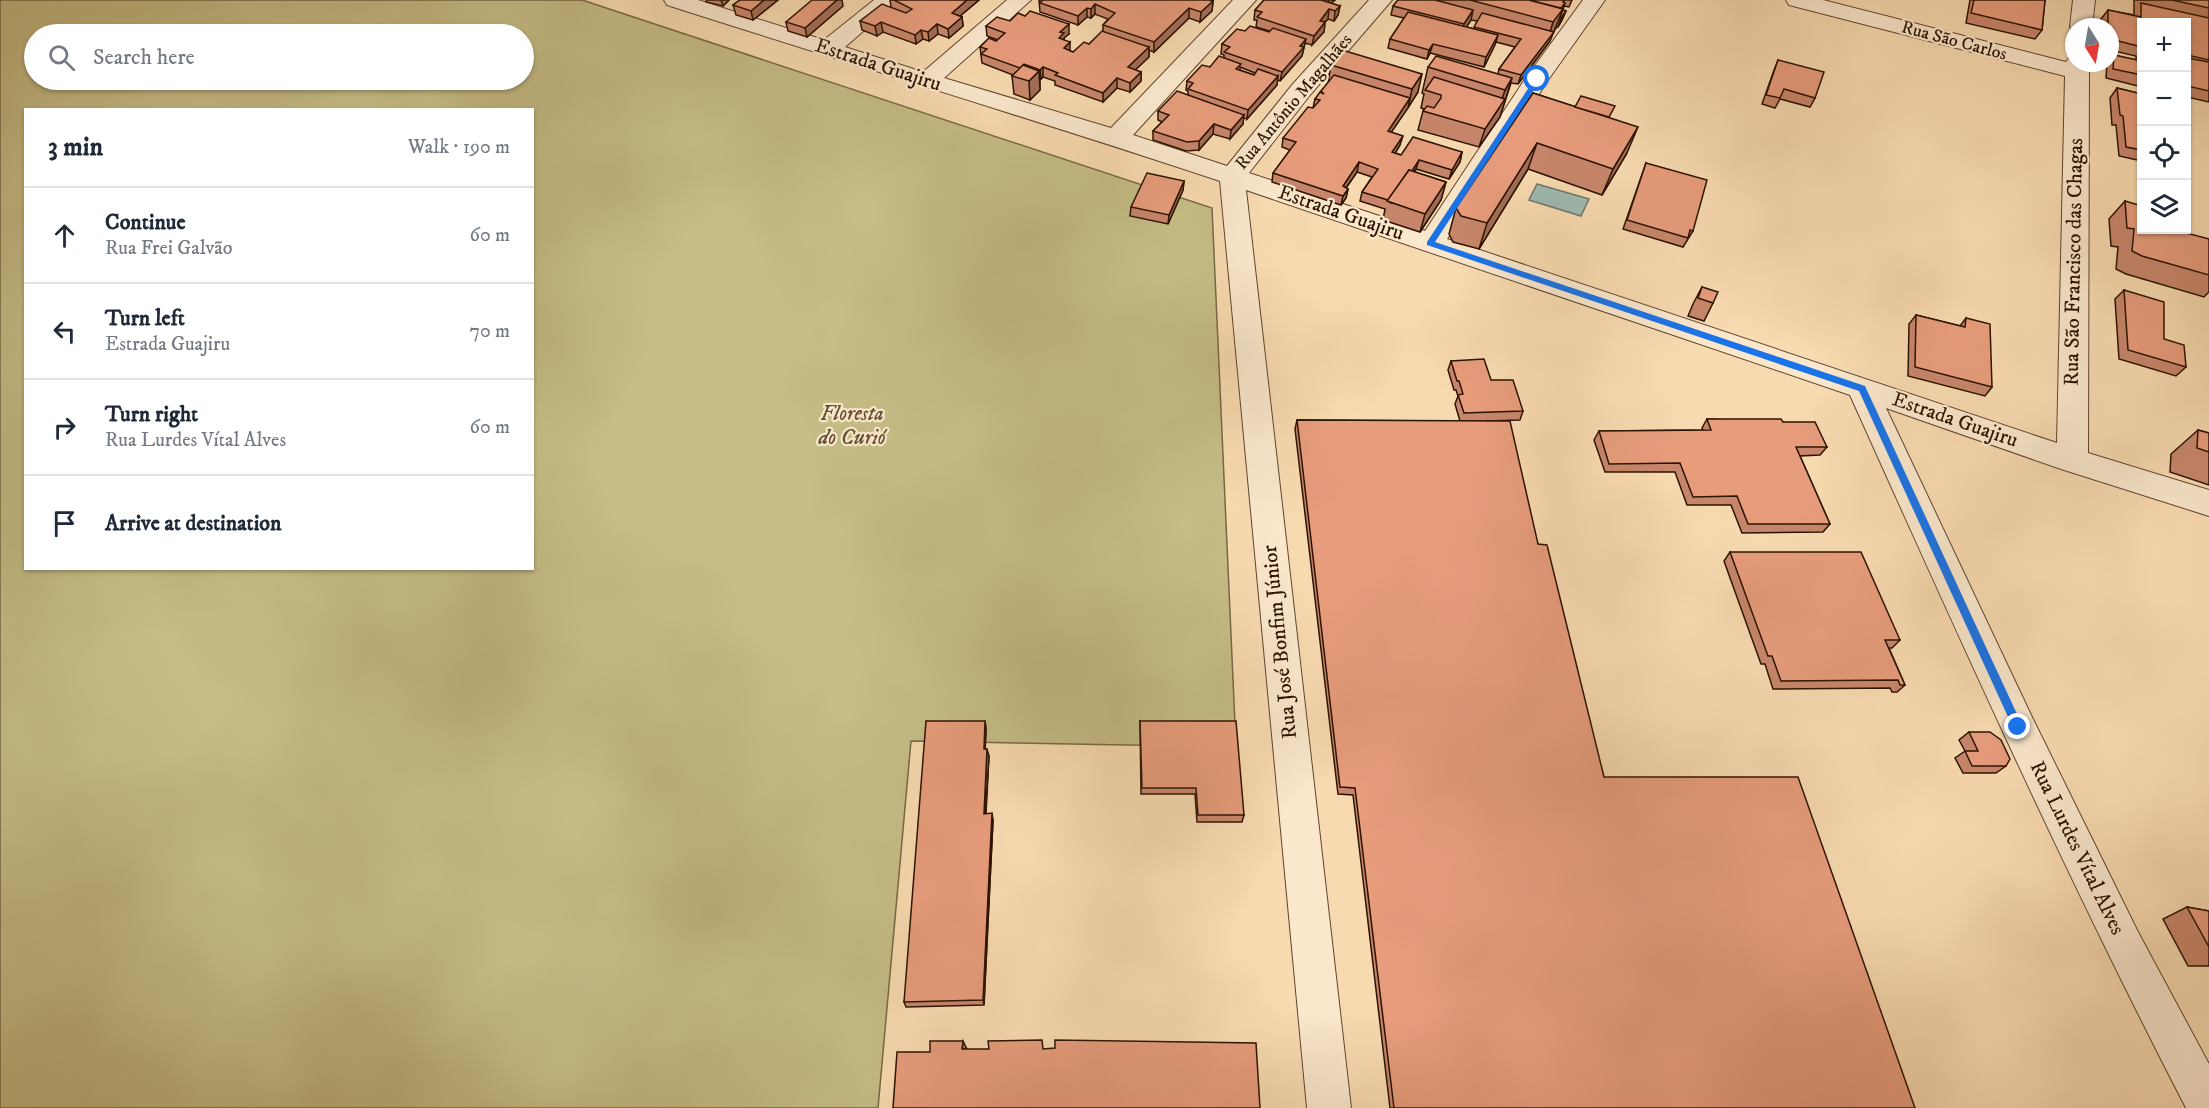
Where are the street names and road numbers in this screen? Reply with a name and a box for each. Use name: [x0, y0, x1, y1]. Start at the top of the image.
street label: Rua São Carlos: [1899, 16, 2009, 66]
street label: Rua Antônio Magalhães: [1231, 30, 1357, 174]
street label: Estrada Guajiru: [812, 32, 944, 98]
street label: Rua São Francisco das Chagas: [2059, 138, 2089, 386]
street label: Estrada Guajiru: [1275, 179, 1407, 247]
street label: Estrada Guajiru: [1889, 386, 2021, 454]
street label: Rua José Bonfim Júnior: [1257, 544, 1303, 740]
street label: Rua Lurdes Vítal Alves: [2024, 757, 2130, 939]

